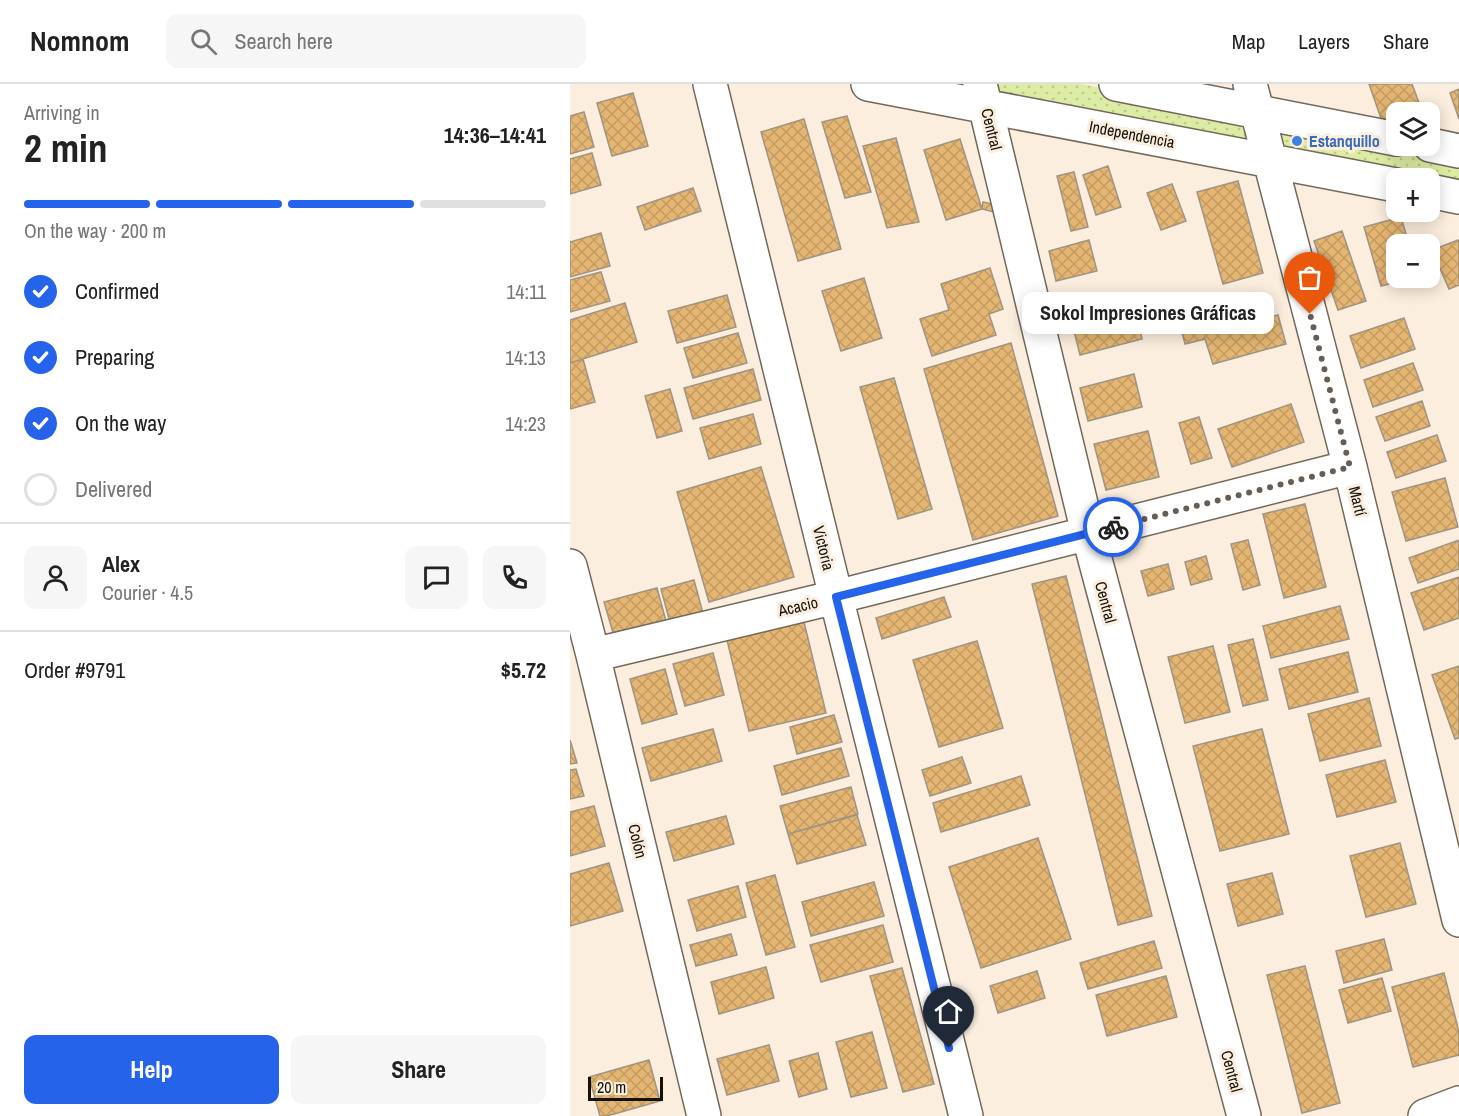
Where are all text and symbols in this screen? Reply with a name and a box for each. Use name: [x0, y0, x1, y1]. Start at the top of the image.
search box: [166, 14, 586, 68]
text: Nomnom: [30, 22, 130, 60]
icon: search: [187, 25, 220, 58]
text: Search here: [235, 26, 333, 56]
text: Map: [1232, 27, 1265, 56]
text: Layers: [1298, 27, 1350, 56]
text: Share: [1383, 27, 1429, 56]
text: Arriving in: [24, 99, 100, 126]
map controls: [1386, 102, 1440, 288]
button: layers: [1386, 102, 1440, 156]
street label: Central: [976, 106, 1008, 152]
street label: Independencia: [1087, 115, 1177, 153]
text: 14:36–14:41: [444, 120, 546, 150]
text: 2 min: [24, 122, 108, 174]
place label: Estanquillo: [1309, 130, 1380, 152]
marker: Estanquillo: [1290, 134, 1304, 148]
button: +: [1386, 168, 1440, 222]
text: On the way · 200 m: [24, 217, 166, 244]
button: −: [1386, 234, 1440, 288]
pin: [1284, 252, 1335, 314]
icon: bag: [1293, 261, 1326, 294]
icon: check: [24, 275, 57, 308]
text: Confirmed: [75, 276, 159, 306]
text: 14:11: [506, 278, 546, 305]
callout: Sokol Impresiones Gráficas: [1022, 293, 1274, 335]
text: Sokol Impresiones Gráficas: [1040, 299, 1256, 326]
icon: check: [24, 341, 57, 374]
text: Preparing: [75, 342, 154, 372]
text: 14:13: [505, 344, 546, 371]
icon: check: [24, 407, 57, 440]
text: On the way: [75, 408, 166, 438]
text: 14:23: [505, 410, 546, 437]
text: Delivered: [75, 474, 152, 504]
street label: Martí: [1344, 484, 1372, 519]
courier: [1083, 497, 1143, 557]
icon: bike: [1097, 511, 1130, 544]
street label: Victoria: [808, 524, 840, 573]
button: person: [24, 546, 87, 609]
button: chat: [405, 546, 468, 609]
button: phone: [483, 546, 546, 609]
text: Alex: [102, 549, 140, 579]
text: Courier · 4.5: [102, 579, 193, 606]
street label: Central: [1090, 579, 1122, 625]
street label: Acacio: [775, 591, 820, 621]
text: Order #9791: [24, 655, 125, 685]
text: $5.72: [501, 655, 546, 685]
street label: Colón: [623, 822, 653, 860]
pin: [923, 986, 974, 1048]
icon: home: [932, 995, 965, 1028]
button: Help: [24, 1035, 279, 1104]
button: Share: [291, 1035, 546, 1104]
street label: Central: [1216, 1048, 1248, 1094]
scale bar: [588, 1074, 663, 1102]
text: 20 m: [597, 1076, 626, 1098]

